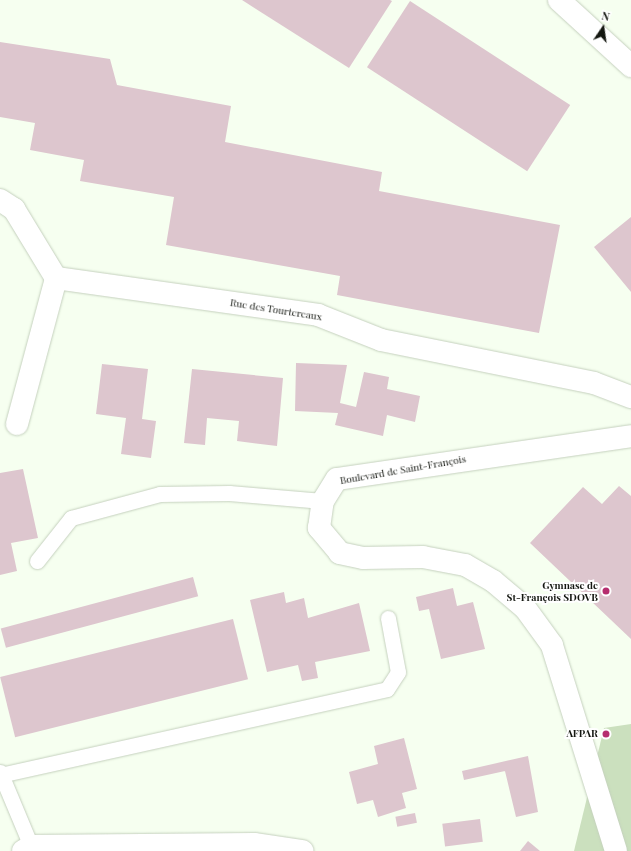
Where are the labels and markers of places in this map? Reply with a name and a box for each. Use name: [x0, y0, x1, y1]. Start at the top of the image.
place label: Gymnase de St-François SDOVB: [507, 579, 598, 602]
marker: Gymnase de St-François SDOVB: [601, 586, 611, 596]
place label: AFPAR: [566, 728, 598, 740]
marker: AFPAR: [601, 729, 611, 739]

